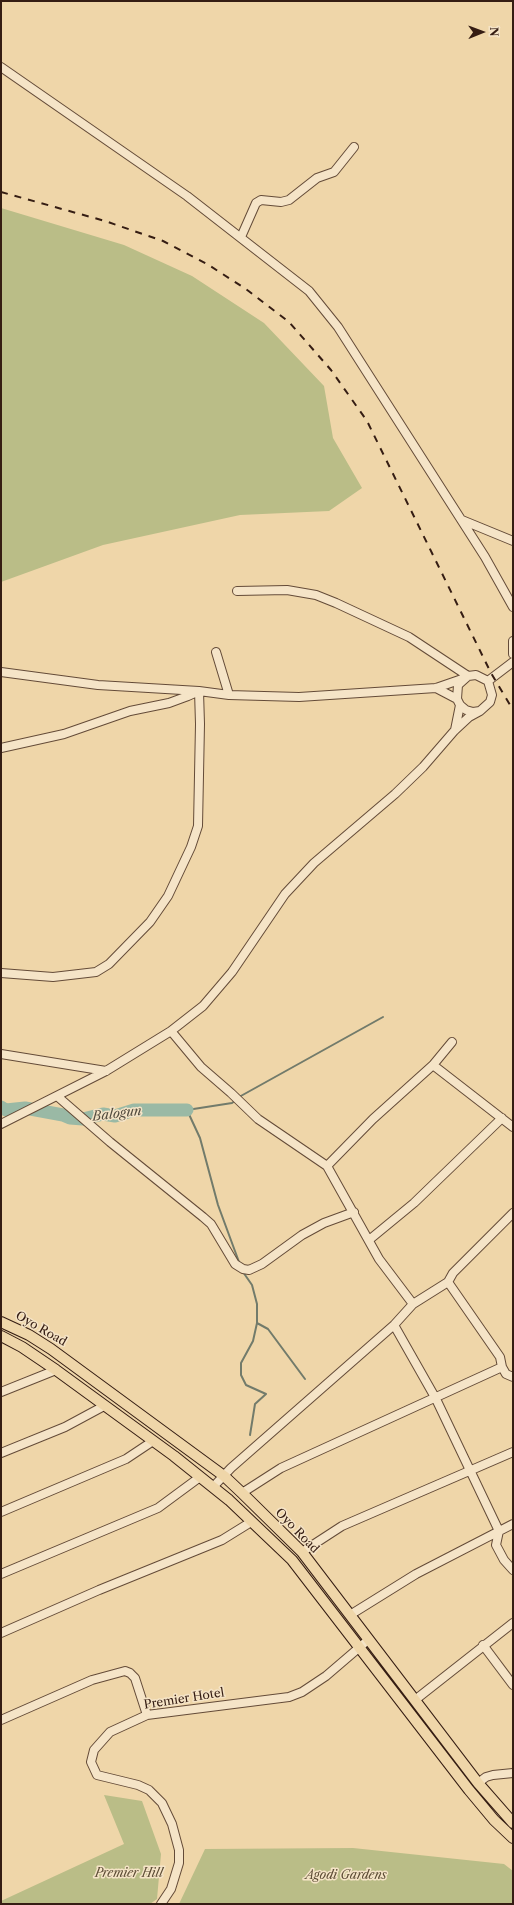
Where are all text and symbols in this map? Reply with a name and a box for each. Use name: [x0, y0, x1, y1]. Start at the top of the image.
north arrow: [462, 12, 502, 52]
text: N: [487, 27, 501, 37]
water label: Balogun: [91, 1103, 143, 1125]
street label: Oyo Road: [13, 1309, 69, 1349]
street label: Oyo Road: [272, 1506, 322, 1556]
street label: Premier Hotel: [143, 1686, 225, 1712]
park label: Premier Hill: [95, 1867, 163, 1881]
park label: Agodi Gardens: [305, 1869, 387, 1883]

